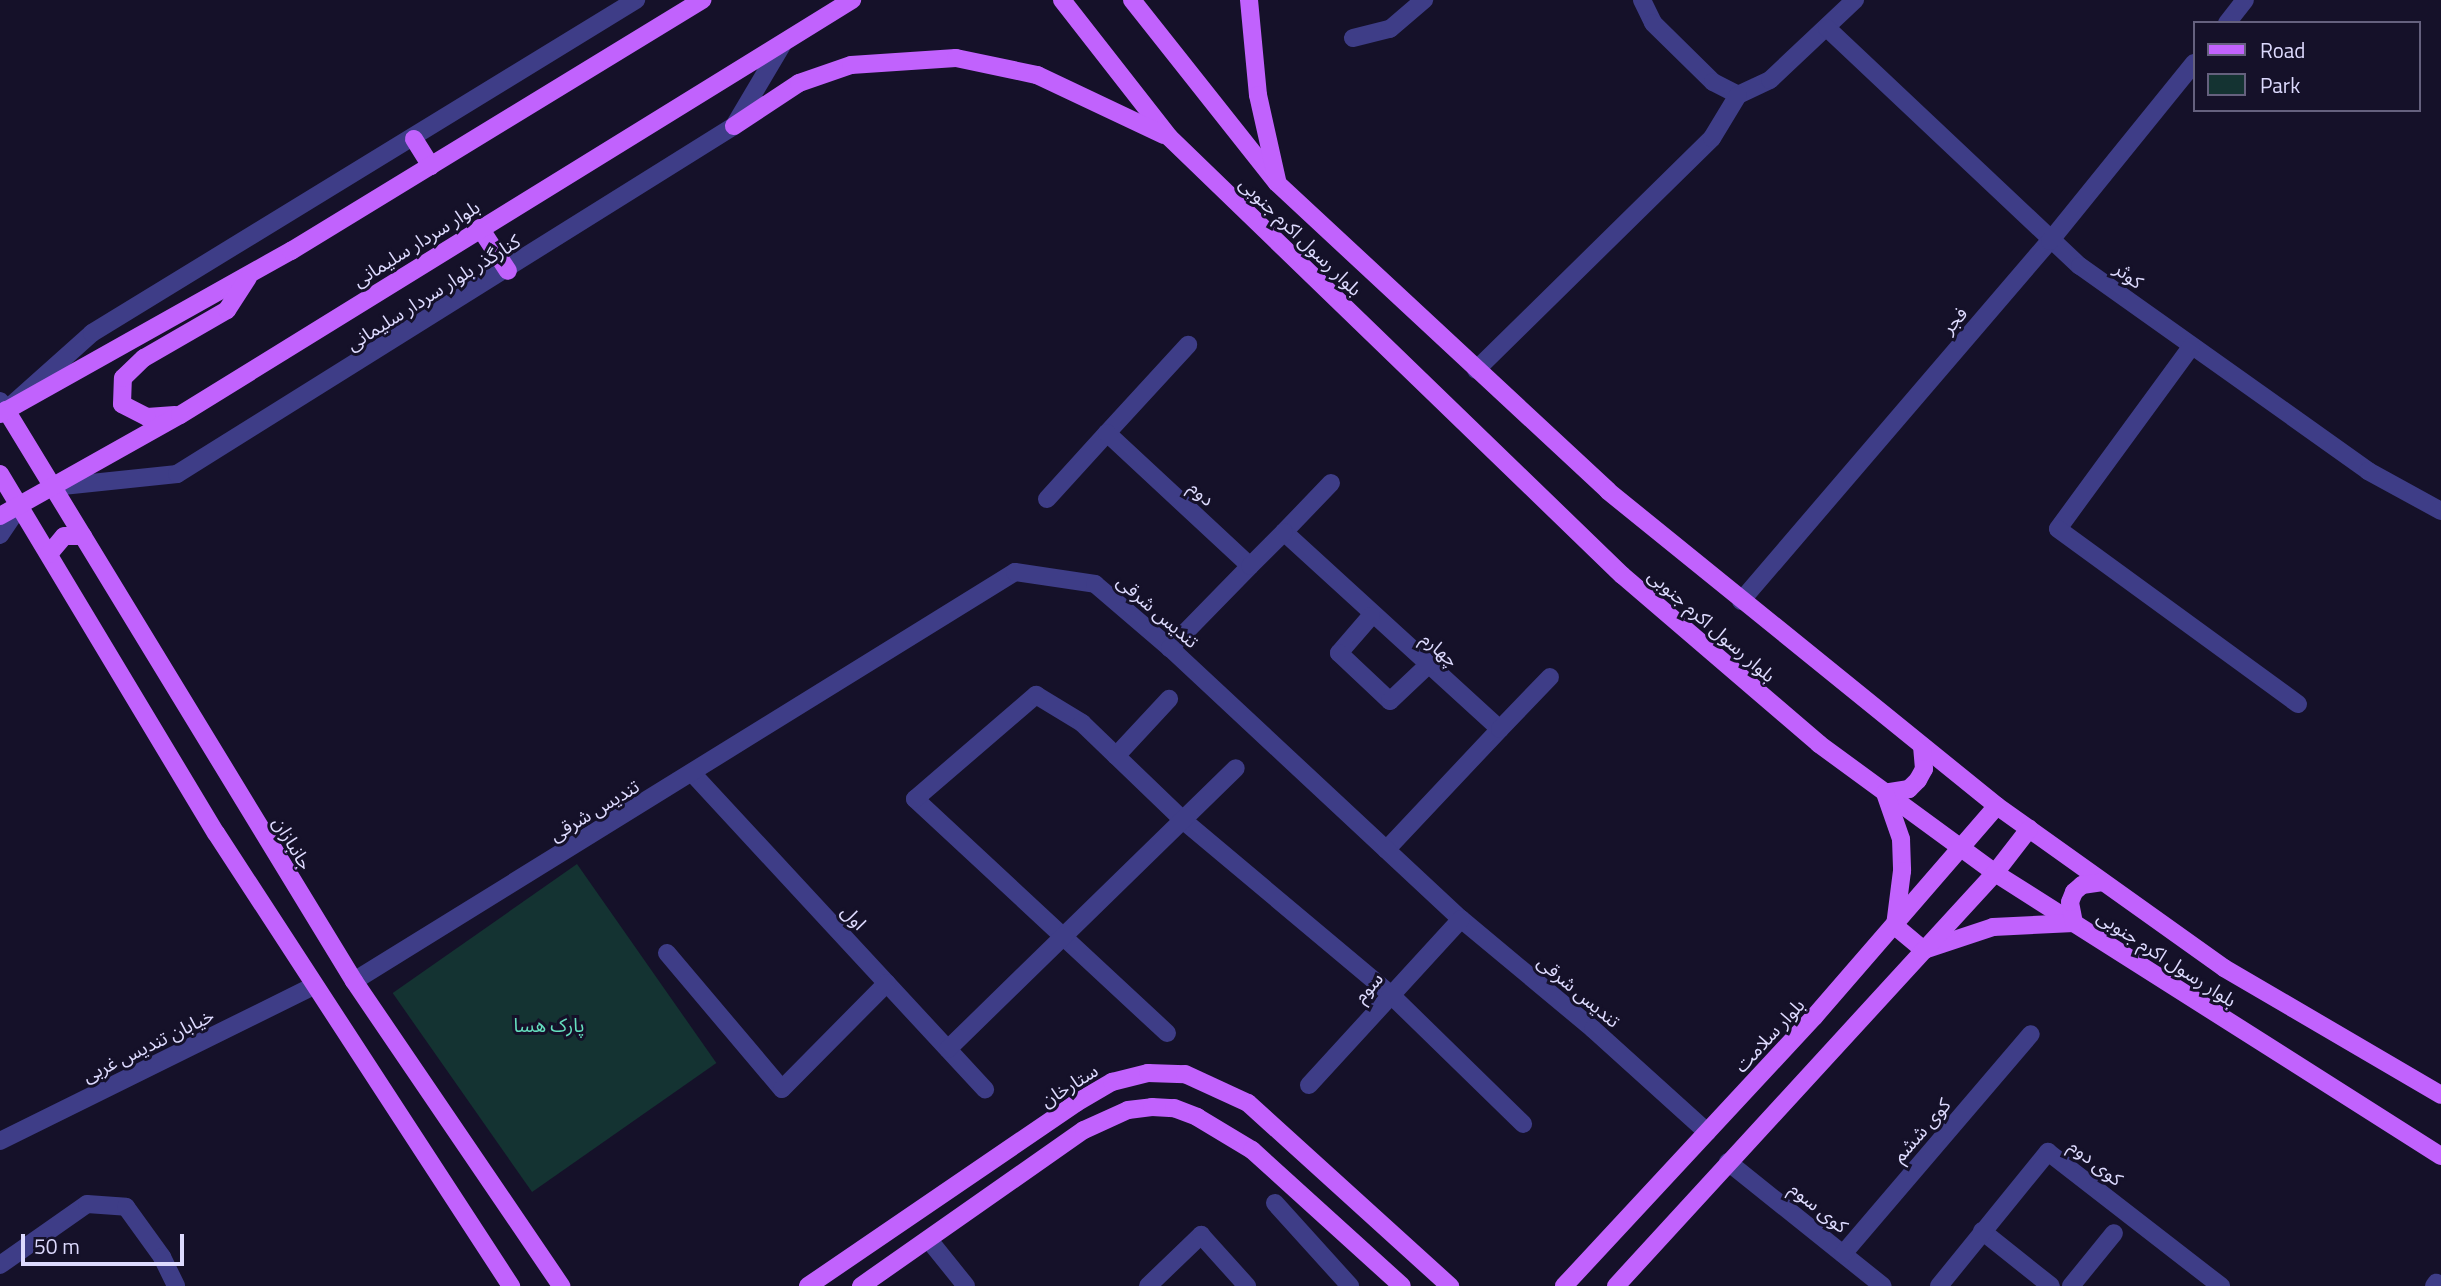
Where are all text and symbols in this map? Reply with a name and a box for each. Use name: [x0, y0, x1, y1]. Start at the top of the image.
legend: [2192, 21, 2420, 112]
text: Road: [2260, 34, 2305, 66]
text: Park: [2260, 69, 2300, 101]
street label: بلوار رسول اکرم جنوبی: [1235, 172, 1367, 300]
street label: بلوار سردار سلیمانی: [348, 195, 484, 291]
street label: کنارگذر بلوار سردار سلیمانی: [342, 229, 524, 355]
street label: کوثر: [2110, 257, 2148, 293]
street label: فجر: [1936, 302, 1972, 338]
street label: دوم: [1184, 476, 1220, 510]
street label: بلوار رسول اکرم جنوبی: [1644, 563, 1780, 687]
street label: تندیس شرقی: [1113, 569, 1203, 653]
street label: چهارم: [1417, 627, 1463, 671]
street label: تندیس شرقی: [545, 774, 643, 846]
street label: جانبازان: [268, 812, 318, 874]
street label: اول: [837, 900, 871, 934]
street label: بلوار رسول اکرم جنوبی: [2093, 904, 2241, 1012]
street label: تندیس شرقی: [1533, 950, 1625, 1032]
street label: سوم: [1348, 967, 1388, 1007]
street label: بلوار سلامت: [1729, 993, 1809, 1077]
street label: خیابان تندیس غربی: [79, 1003, 217, 1087]
park label: پارک هسا: [514, 1014, 584, 1036]
street label: ستارخان: [1036, 1059, 1102, 1111]
street label: کوی ششم: [1887, 1093, 1955, 1167]
street label: کوی دوم: [2064, 1134, 2128, 1190]
street label: کوی سوم: [1785, 1177, 1853, 1237]
scale bar: [24, 1220, 187, 1264]
text: 50 m: [34, 1230, 80, 1262]

